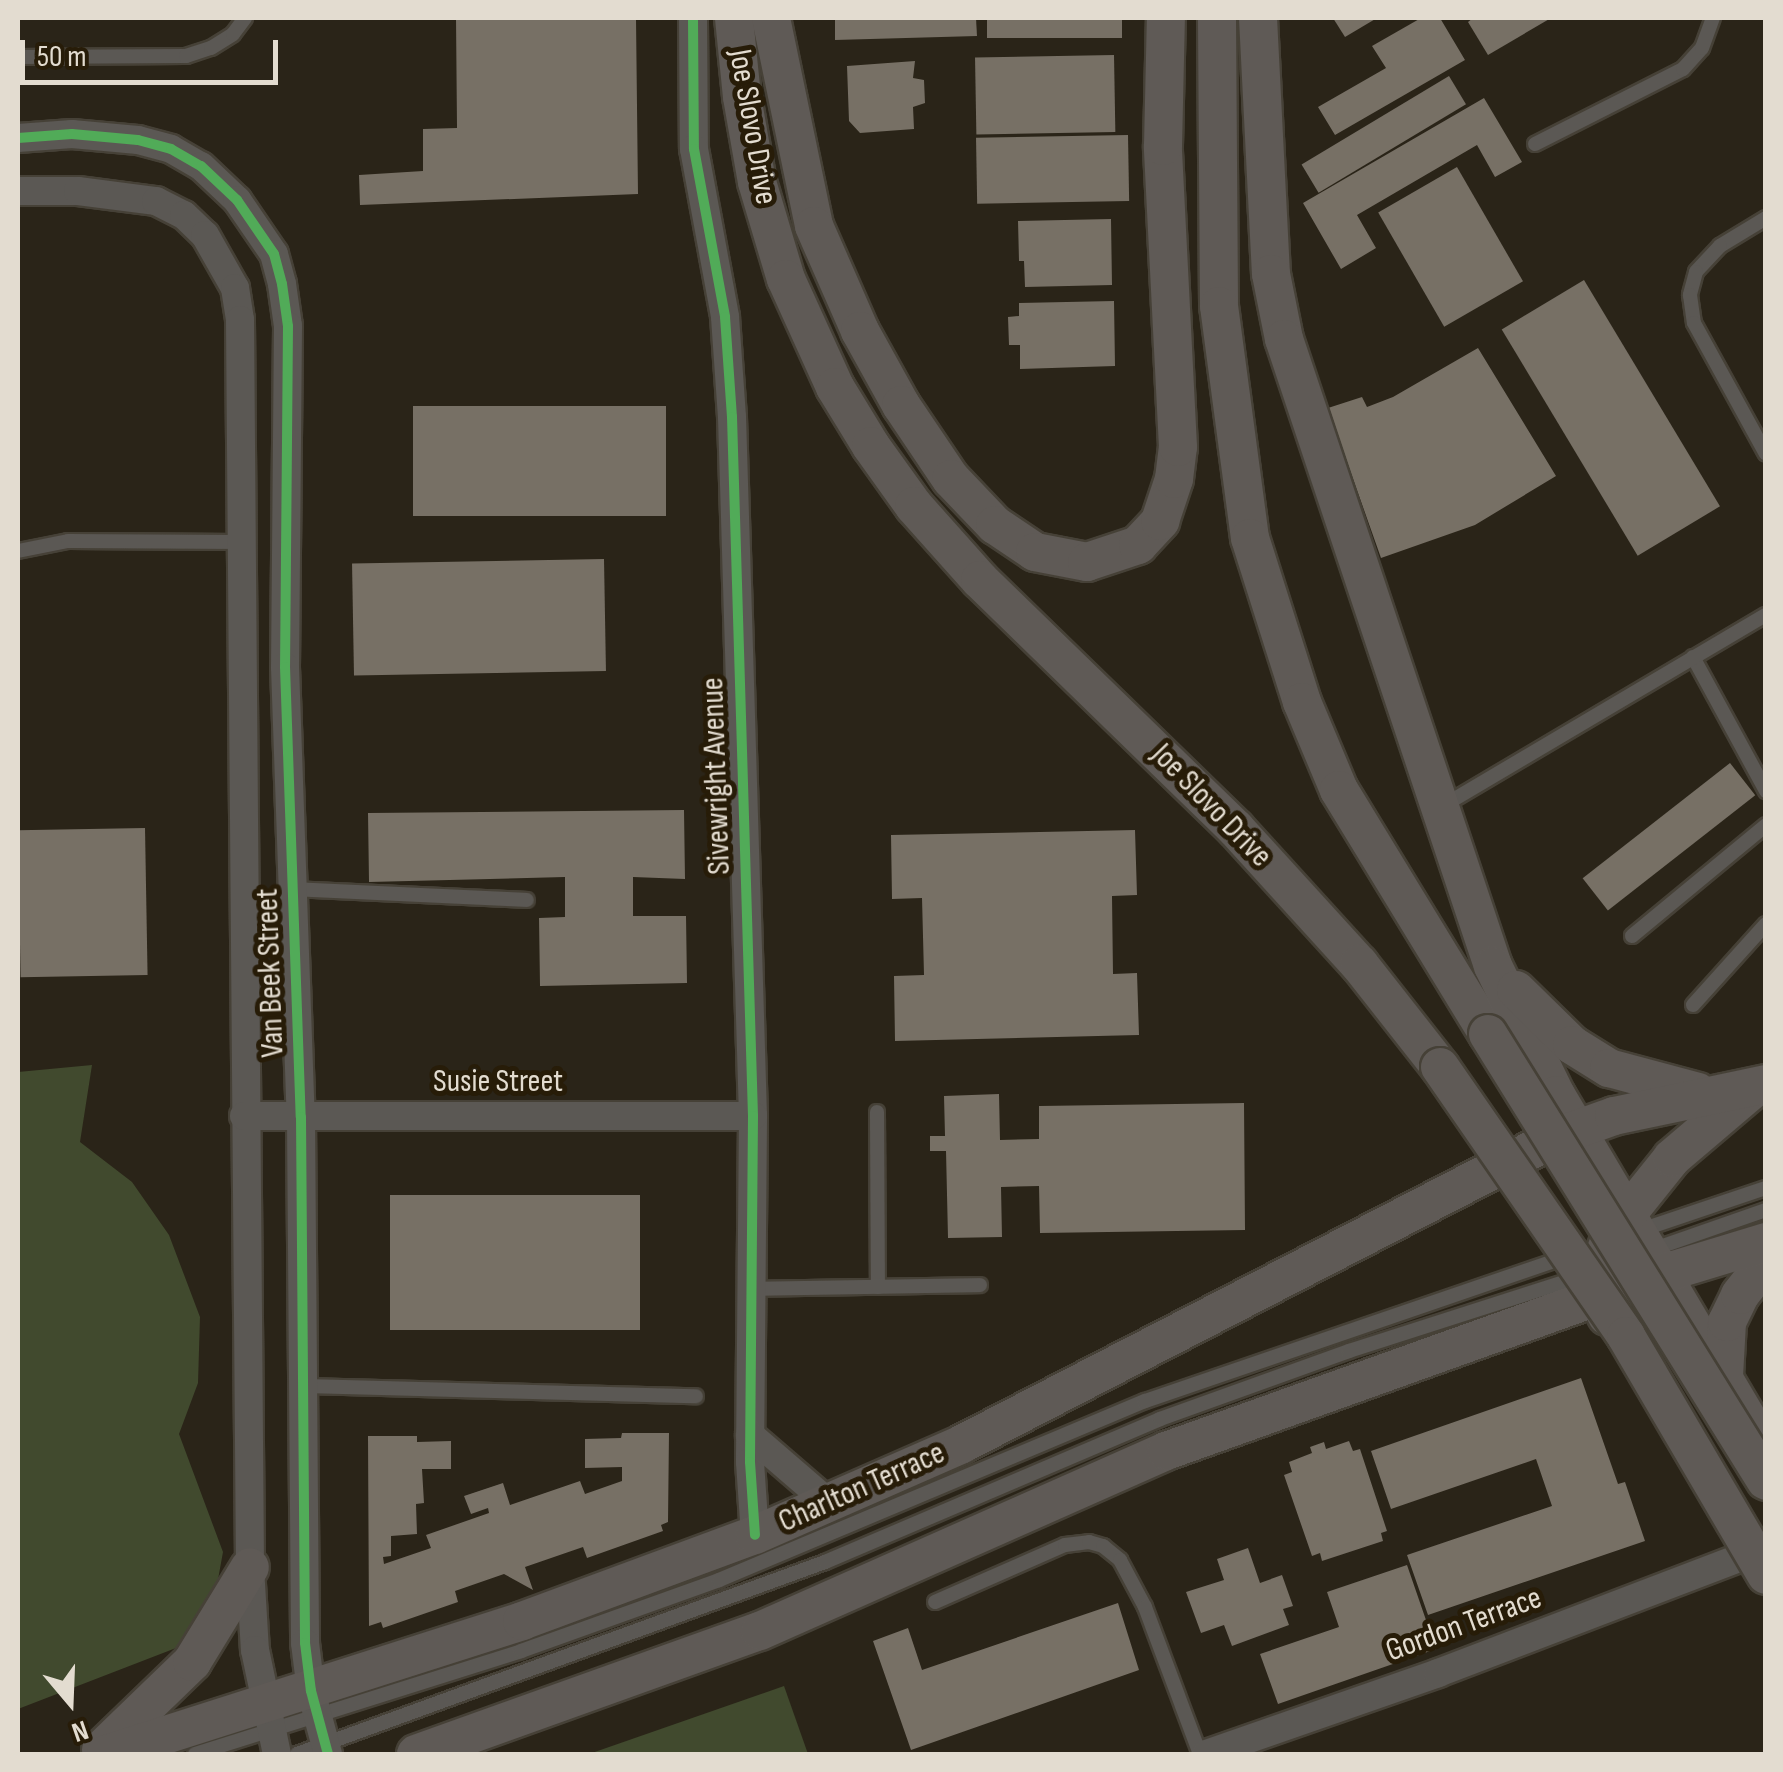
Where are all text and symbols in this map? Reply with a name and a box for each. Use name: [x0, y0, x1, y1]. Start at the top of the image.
scale bar: [25, 20, 282, 82]
text: 50 m: [37, 39, 86, 75]
street label: Joe Slovo Drive: [719, 46, 785, 208]
street label: Sivewright Avenue: [694, 677, 740, 875]
street label: Joe Slovo Drive: [1143, 736, 1279, 876]
street label: Van Beek Street: [249, 888, 293, 1058]
street label: Susie Street: [433, 1063, 563, 1101]
street label: Charlton Terrace: [773, 1434, 951, 1542]
street label: Gordon Terrace: [1381, 1579, 1547, 1671]
north arrow: [20, 1652, 120, 1752]
text: N: [67, 1713, 92, 1749]

